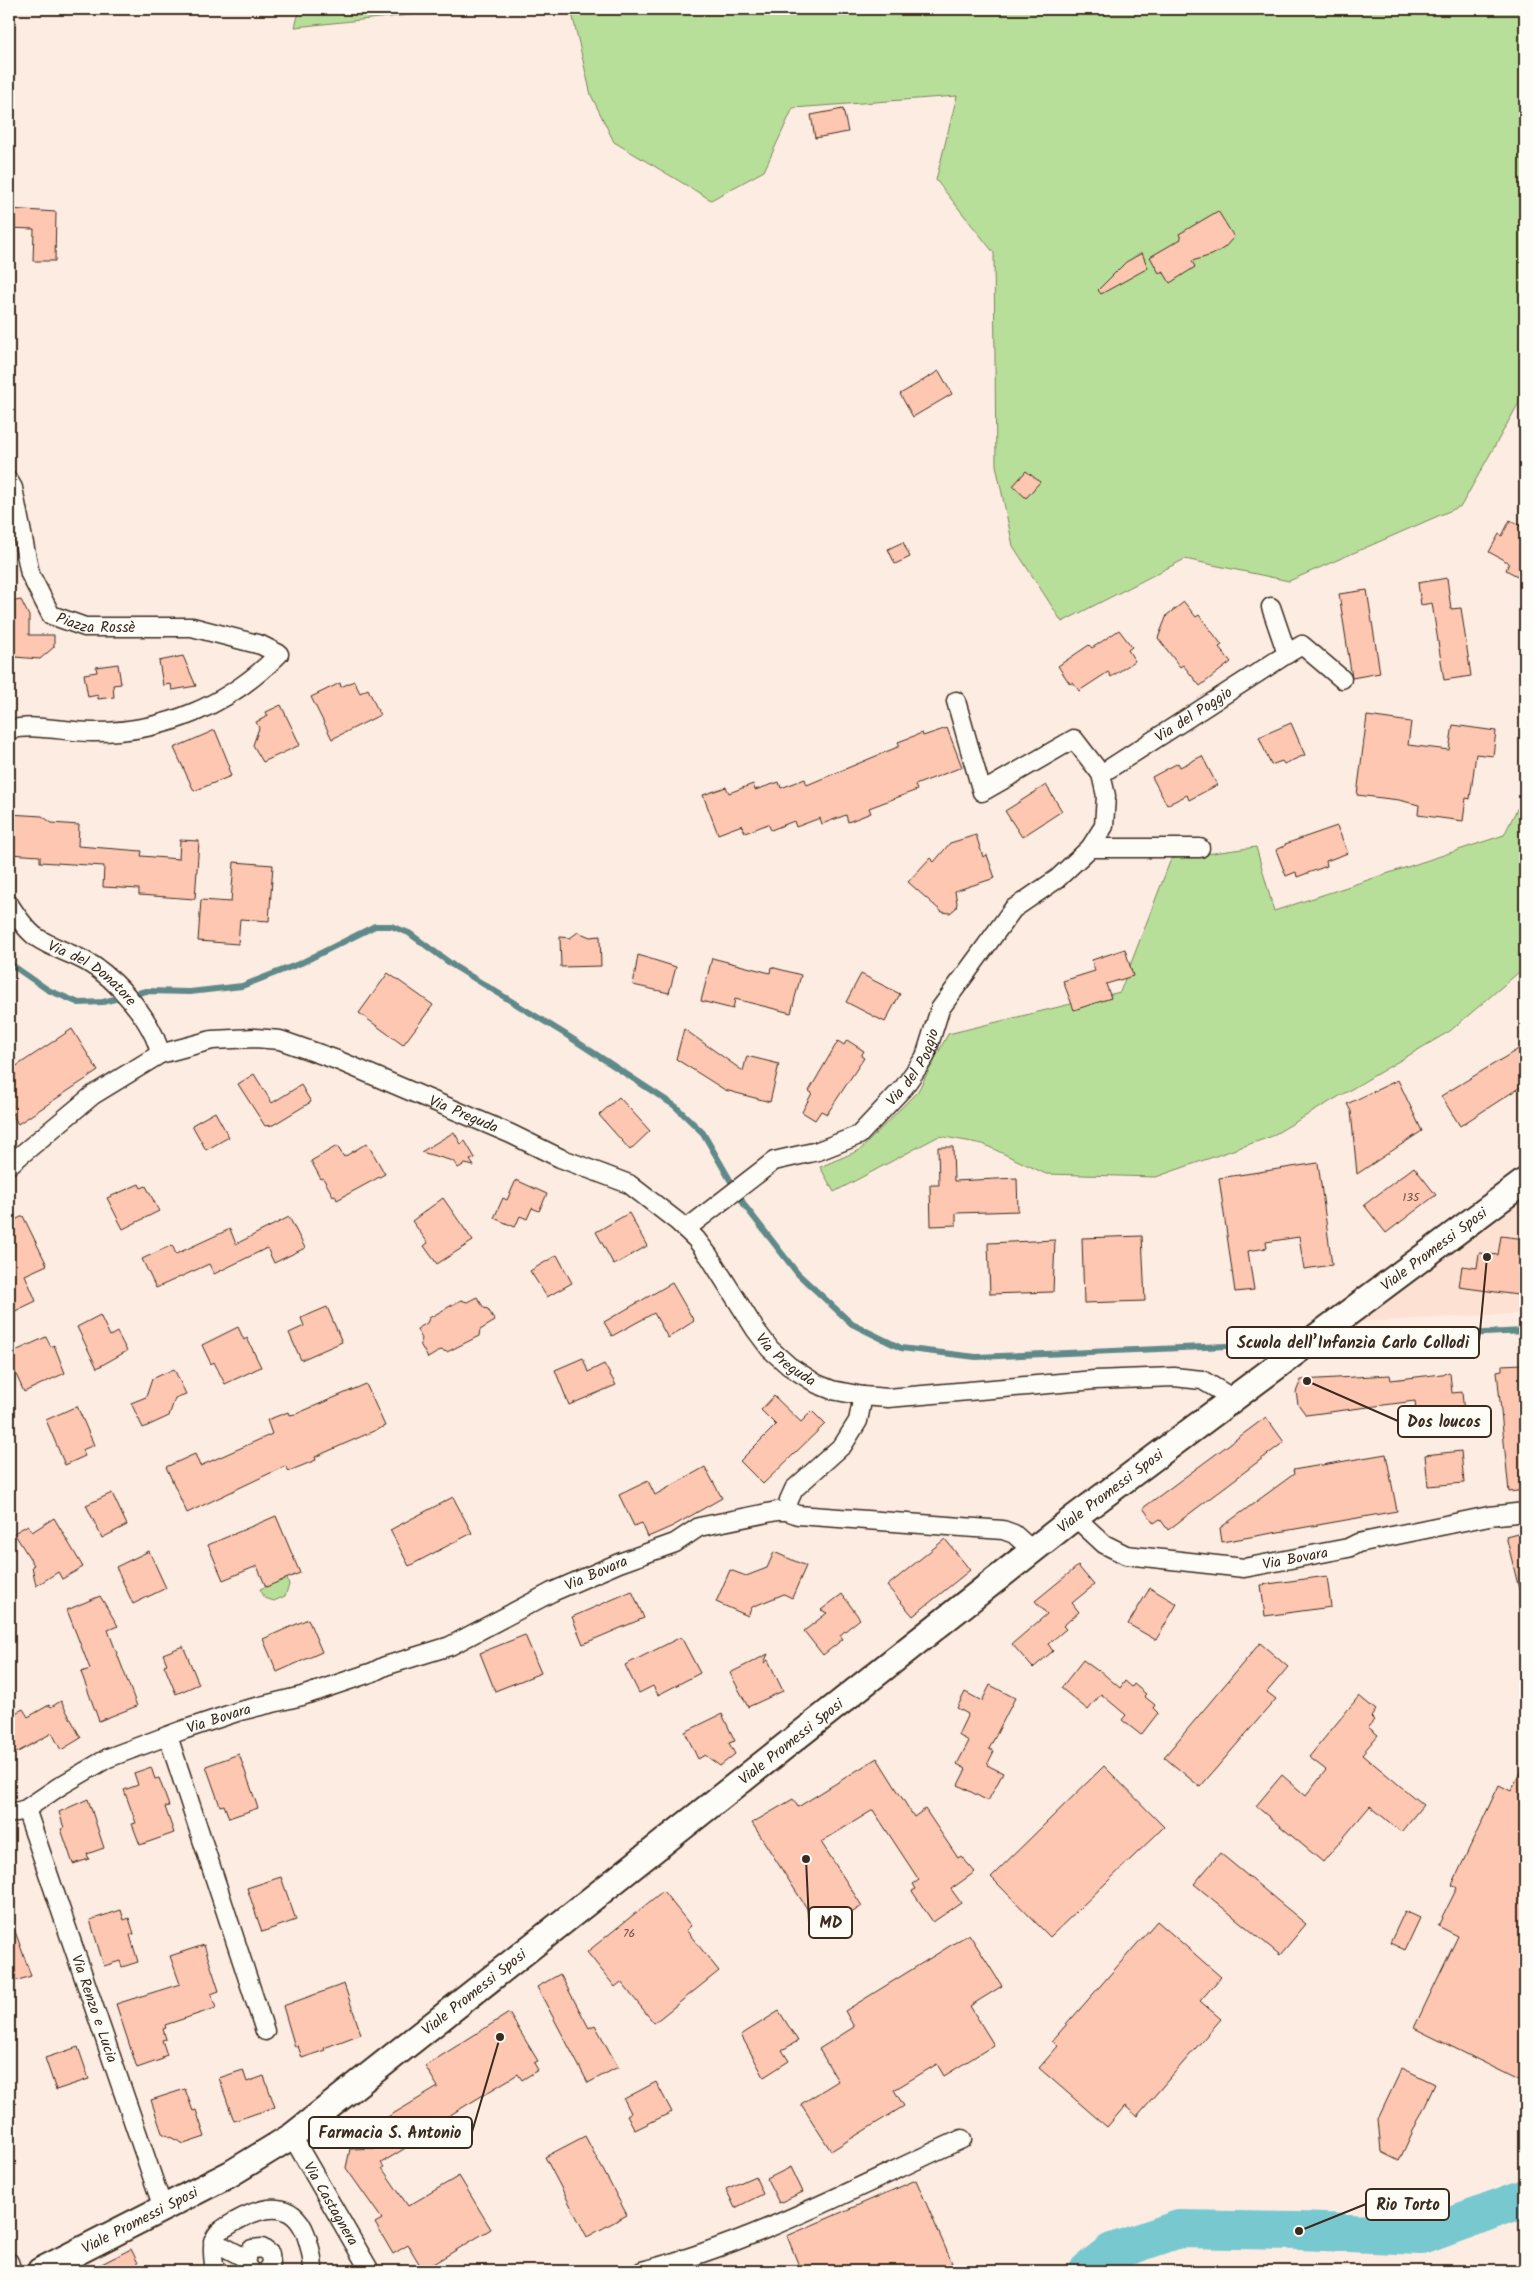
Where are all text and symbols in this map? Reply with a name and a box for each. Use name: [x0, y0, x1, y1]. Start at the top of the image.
street label: Piazza Rossè: [53, 607, 136, 640]
street label: Via del Poggio: [1150, 681, 1238, 749]
street label: Via del Donatore: [43, 935, 142, 1012]
street label: Via del Poggio: [881, 1026, 946, 1112]
street label: Via Preguda: [425, 1089, 502, 1140]
house number: 135: [1402, 1188, 1421, 1207]
street label: Viale Promessi Sposi: [1376, 1201, 1494, 1298]
callout: Scuola dell’Infanzia Carlo Collodi: [1227, 1327, 1479, 1358]
street label: Via Preguda: [749, 1328, 820, 1393]
text: Scuola dell’Infanzia Carlo Collodi: [1237, 1331, 1470, 1356]
callout: Dos loucos: [1398, 1406, 1491, 1437]
text: Dos loucos: [1407, 1410, 1481, 1435]
street label: Viale Promessi Sposi: [1052, 1443, 1170, 1540]
street label: Via Bovara: [1260, 1541, 1330, 1577]
street label: Via Bovara: [561, 1550, 631, 1598]
street label: Viale Promessi Sposi: [734, 1692, 850, 1791]
street label: Via Bovara: [184, 1698, 253, 1741]
callout: MD: [809, 1907, 852, 1938]
text: MD: [820, 1911, 843, 1936]
house number: 76: [623, 1924, 635, 1943]
street label: Viale Promessi Sposi: [417, 1943, 533, 2042]
street label: Via Renzo e Lucia: [64, 1952, 123, 2066]
callout: Farmacia S. Antonio: [309, 2117, 472, 2148]
text: Farmacia S. Antonio: [319, 2121, 461, 2146]
street label: Via Castagnera: [296, 2157, 364, 2251]
street label: Viale Promessi Sposi: [78, 2181, 204, 2261]
callout: Rio Torto: [1366, 2189, 1449, 2220]
text: Rio Torto: [1376, 2193, 1440, 2218]

